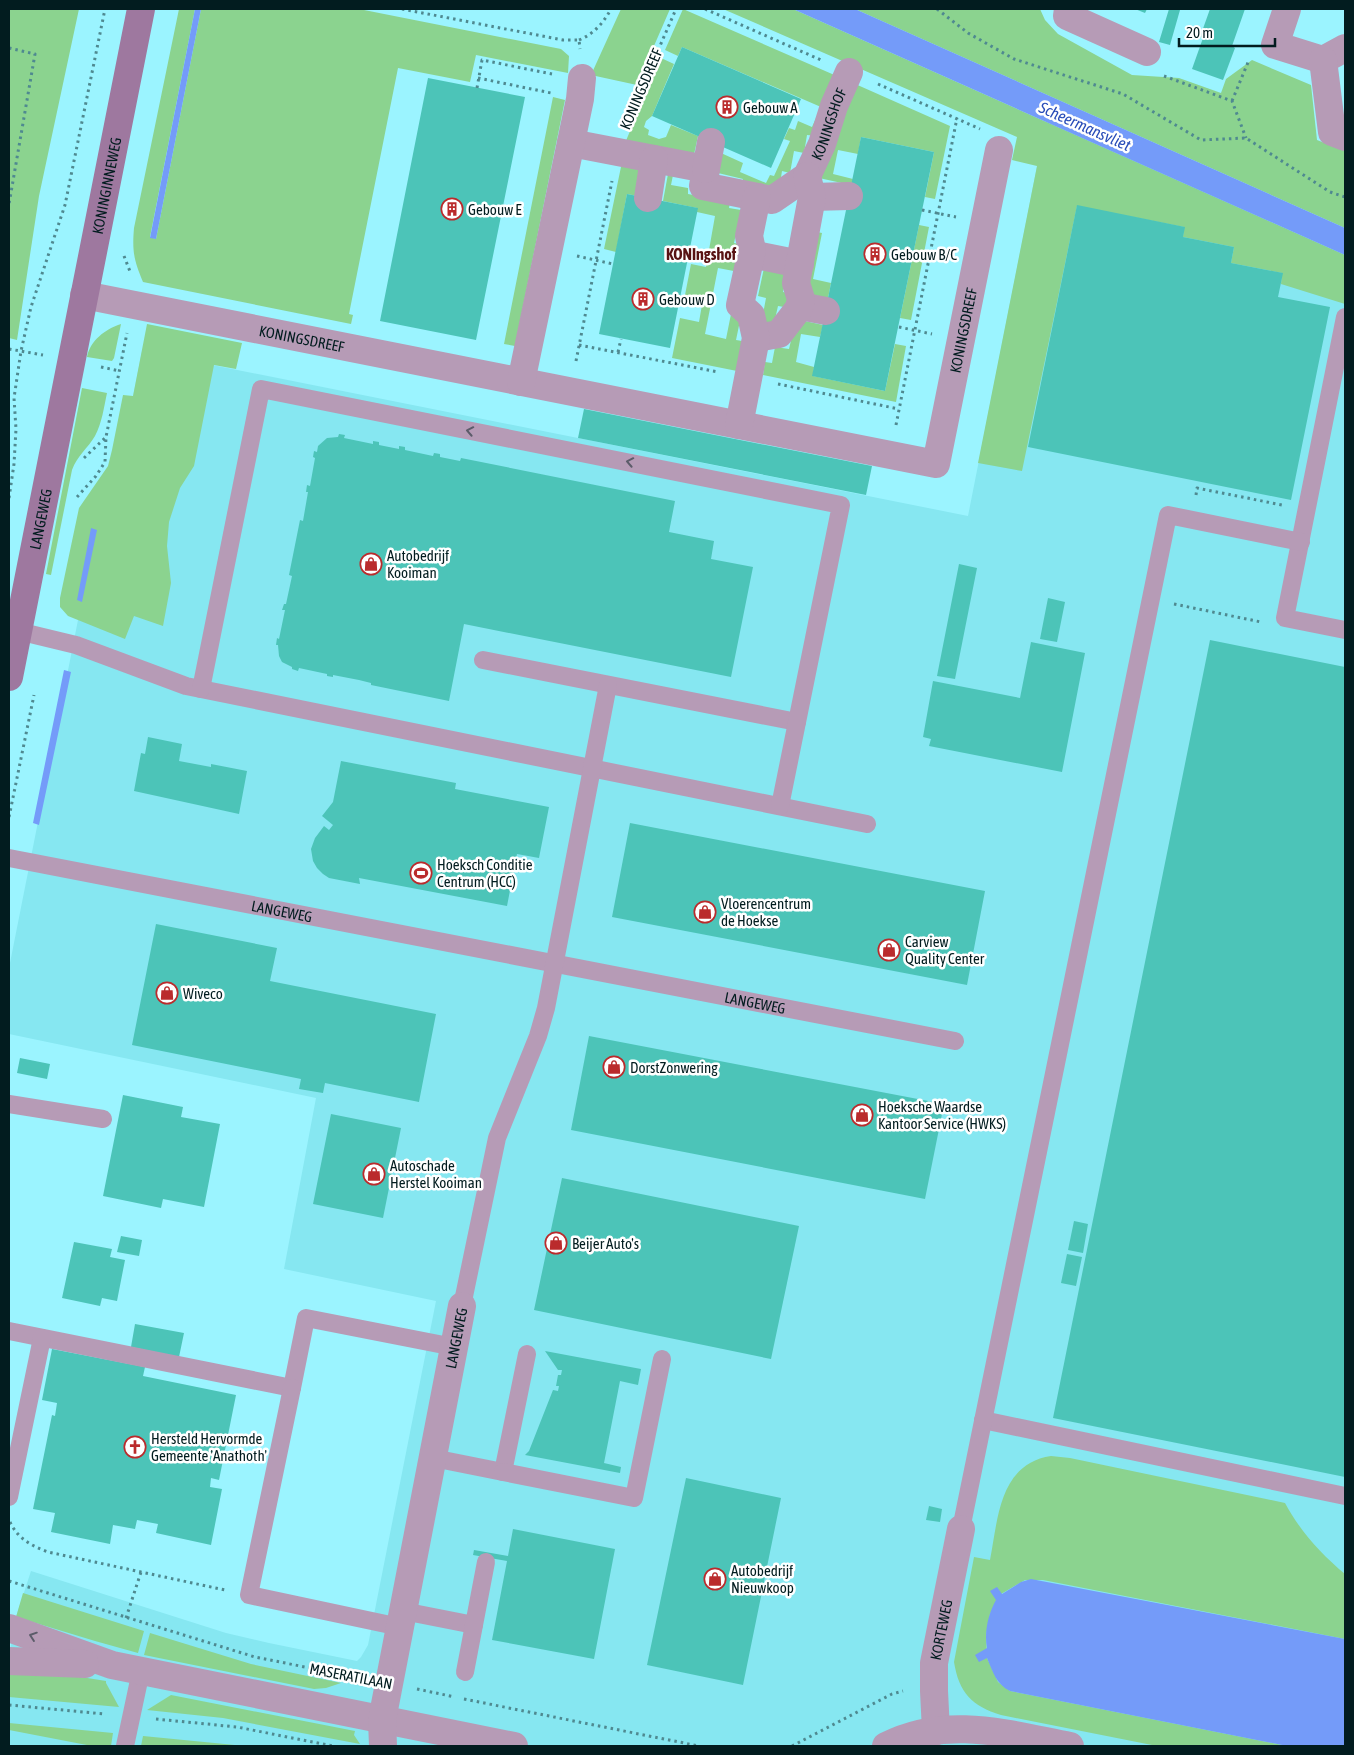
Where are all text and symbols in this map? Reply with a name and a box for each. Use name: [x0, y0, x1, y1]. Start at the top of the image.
scale bar: [1179, 15, 1275, 47]
text: 20 m: [1186, 24, 1213, 41]
street label: KONINGSDREEF: [616, 46, 666, 132]
street label: KONINGSHOF: [807, 85, 849, 162]
building icon: Gebouw A: [715, 95, 739, 119]
water label: Scheermansvliet: [1036, 97, 1134, 154]
place label: Gebouw A: [743, 99, 798, 116]
street label: KONINGINNEWEG: [88, 136, 124, 235]
building icon: Gebouw E: [440, 197, 464, 221]
place label: Gebouw E: [468, 201, 522, 218]
building icon: Gebouw B/C: [863, 242, 887, 266]
district label: KONIngshof: [666, 245, 737, 263]
place label: Gebouw B/C: [891, 246, 957, 263]
street label: KONINGSDREEF: [946, 286, 980, 374]
building icon: Gebouw D: [631, 287, 655, 311]
place label: Gebouw D: [659, 291, 715, 308]
street label: KONINGSDREEF: [258, 321, 346, 355]
one-way arrow: [466, 426, 475, 436]
one-way arrow: [625, 458, 634, 468]
street label: LANGEWEG: [26, 487, 55, 551]
place label: Autobedrijf Kooiman: [387, 547, 449, 581]
shop icon: Autobedrijf Kooiman: [359, 552, 383, 576]
place label: Hoeksch Conditie Centrum (HCC): [437, 856, 533, 890]
sports icon: Hoeksch Conditie Centrum (HCC): [409, 861, 433, 885]
place label: Vloerencentrum de Hoekse: [721, 895, 811, 929]
street label: LANGEWEG: [250, 897, 314, 925]
shop icon: Vloerencentrum de Hoekse: [693, 900, 717, 924]
place label: Carview Quality Center: [905, 933, 985, 967]
shop icon: Carview Quality Center: [877, 938, 901, 962]
shop icon: Wiveco: [155, 981, 179, 1005]
place label: Wiveco: [183, 985, 223, 1002]
street label: LANGEWEG: [723, 988, 787, 1017]
shop icon: DorstZonwering: [602, 1055, 626, 1079]
place label: DorstZonwering: [630, 1059, 718, 1076]
place label: Hoeksche Waardse Kantoor Service (HWKS): [878, 1098, 1006, 1132]
shop icon: Hoeksche Waardse Kantoor Service (HWKS): [850, 1103, 874, 1127]
place label: Autoschade Herstel Kooiman: [390, 1157, 482, 1191]
shop icon: Autoschade Herstel Kooiman: [362, 1162, 386, 1186]
shop icon: Beijer Auto's: [544, 1231, 568, 1255]
place label: Beijer Auto's: [572, 1235, 639, 1252]
street label: LANGEWEG: [442, 1306, 470, 1370]
place label: Hersteld Hervormde Gemeente 'Anathoth': [151, 1430, 267, 1464]
church icon: Hersteld Hervormde Gemeente 'Anathoth': [123, 1435, 147, 1459]
place label: Autobedrijf Nieuwkoop: [731, 1562, 794, 1596]
shop icon: Autobedrijf Nieuwkoop: [703, 1567, 727, 1591]
street label: KORTEWEG: [926, 1598, 955, 1661]
one-way arrow: [29, 1632, 38, 1642]
street label: MASERATILAAN: [308, 1660, 394, 1692]

